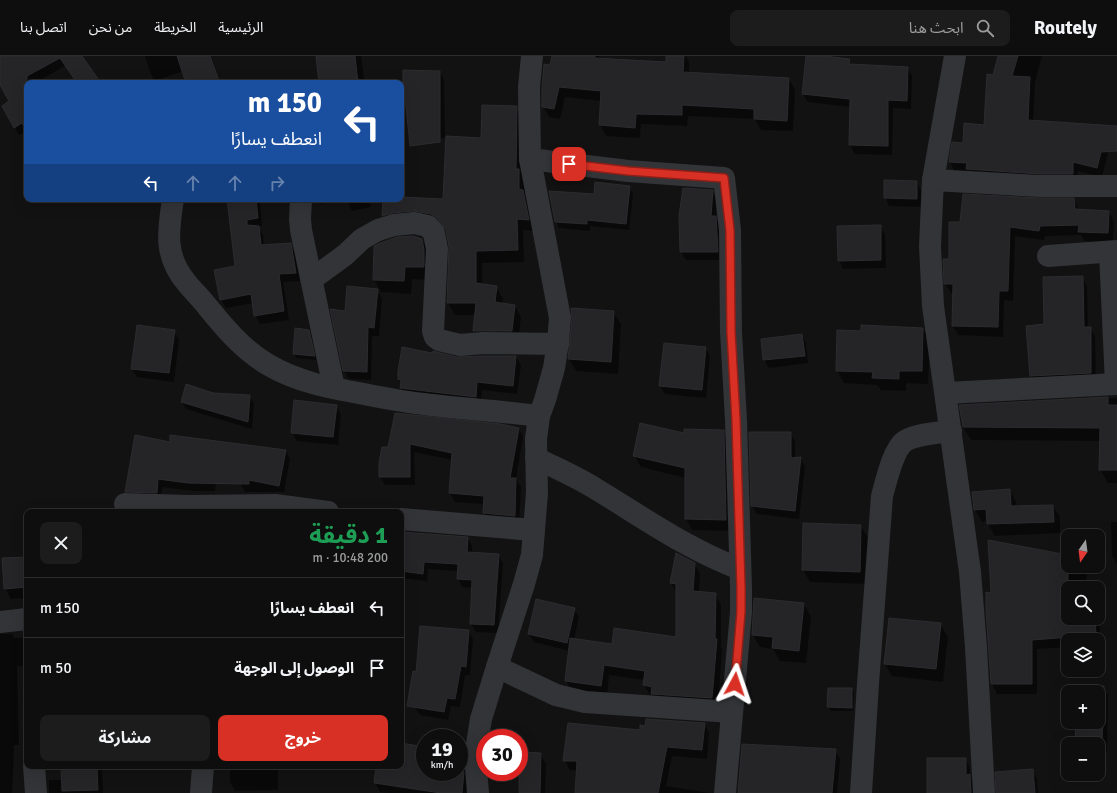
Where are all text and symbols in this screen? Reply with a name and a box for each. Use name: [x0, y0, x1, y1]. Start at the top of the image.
search box: [730, 10, 1010, 46]
text: Routely: [1034, 16, 1097, 40]
icon: search: [974, 17, 996, 39]
text: اتصل بنا: [20, 19, 67, 36]
text: من نحن: [89, 19, 132, 36]
text: الخريطة: [154, 19, 196, 36]
text: الرئيسية: [218, 19, 263, 36]
text: ابحث هنا: [909, 19, 964, 37]
text: 150 m: [248, 86, 322, 120]
icon: left: [336, 96, 388, 148]
text: انعطف يسارًا: [231, 128, 322, 150]
pin: [552, 147, 586, 181]
icon: arrive: [558, 153, 580, 175]
icon: left: [140, 172, 162, 194]
icon: ahead: [182, 172, 204, 194]
icon: ahead: [224, 172, 246, 194]
icon: right: [266, 172, 288, 194]
text: 1 دقيقة: [309, 520, 388, 550]
button: close: [40, 522, 82, 564]
north arrow: [1061, 529, 1105, 573]
map controls: [1061, 529, 1105, 781]
text: 200 m · 10:48: [312, 550, 388, 566]
button: search: [1061, 581, 1105, 625]
icon: left: [366, 597, 388, 619]
text: 150 m: [40, 599, 80, 617]
text: انعطف يسارًا: [270, 599, 354, 617]
button: layers: [1061, 633, 1105, 677]
icon: arrive: [366, 657, 388, 679]
text: 50 m: [40, 659, 71, 677]
text: الوصول إلى الوجهة: [234, 659, 354, 677]
position arrow: [714, 663, 756, 705]
button: +: [1061, 685, 1105, 729]
button: مشاركة: [40, 715, 210, 761]
button: خروج: [218, 715, 388, 761]
speed limit sign: 30: [476, 729, 528, 781]
text: 19: [431, 737, 453, 762]
button: −: [1061, 737, 1105, 781]
text: km/h: [431, 759, 453, 771]

